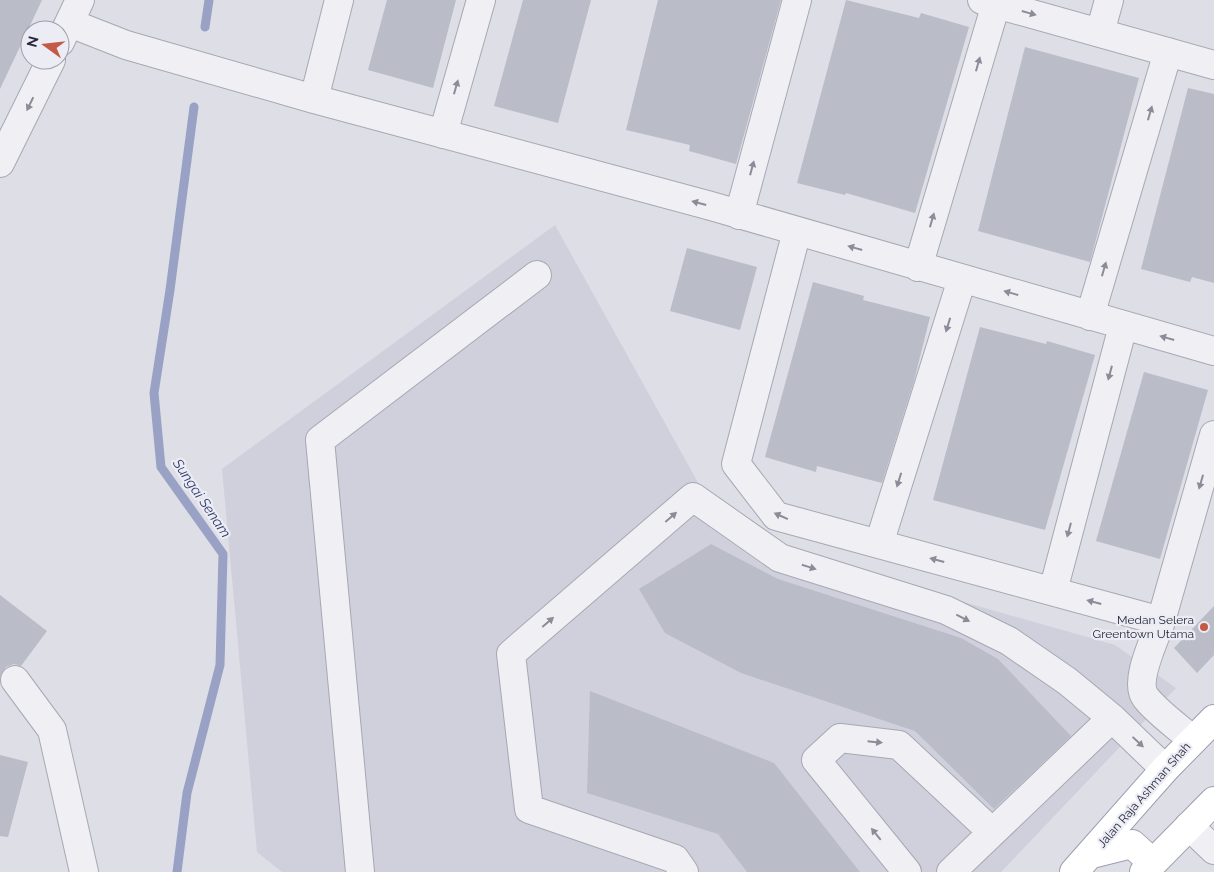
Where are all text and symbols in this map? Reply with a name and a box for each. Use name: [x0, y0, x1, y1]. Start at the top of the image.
one-way arrow: [1022, 10, 1037, 18]
north arrow: [20, 20, 70, 70]
text: N: [23, 34, 42, 49]
one-way arrow: [975, 56, 983, 71]
one-way arrow: [453, 79, 461, 94]
one-way arrow: [25, 97, 33, 111]
one-way arrow: [1146, 105, 1154, 120]
one-way arrow: [748, 160, 756, 175]
one-way arrow: [691, 199, 706, 207]
one-way arrow: [929, 212, 937, 227]
one-way arrow: [847, 244, 862, 252]
one-way arrow: [1100, 261, 1108, 276]
one-way arrow: [1003, 288, 1018, 296]
one-way arrow: [943, 318, 951, 333]
one-way arrow: [1159, 334, 1175, 342]
one-way arrow: [1106, 365, 1114, 380]
water label: Sungai Senam: [169, 455, 234, 540]
one-way arrow: [895, 473, 903, 488]
one-way arrow: [1196, 475, 1204, 490]
one-way arrow: [664, 511, 677, 522]
one-way arrow: [773, 511, 788, 520]
one-way arrow: [1065, 522, 1073, 537]
one-way arrow: [929, 555, 944, 563]
one-way arrow: [802, 563, 817, 571]
one-way arrow: [1086, 598, 1101, 606]
place label: Medan Selera Greentown Utama: [1093, 613, 1194, 641]
one-way arrow: [956, 614, 970, 622]
one-way arrow: [541, 617, 554, 628]
marker: Medan Selera Greentown Utama: [1198, 621, 1210, 633]
one-way arrow: [1131, 736, 1143, 748]
one-way arrow: [867, 738, 883, 746]
street label: Jalan Raja Ashman Shah: [1095, 740, 1193, 850]
one-way arrow: [871, 828, 882, 841]

